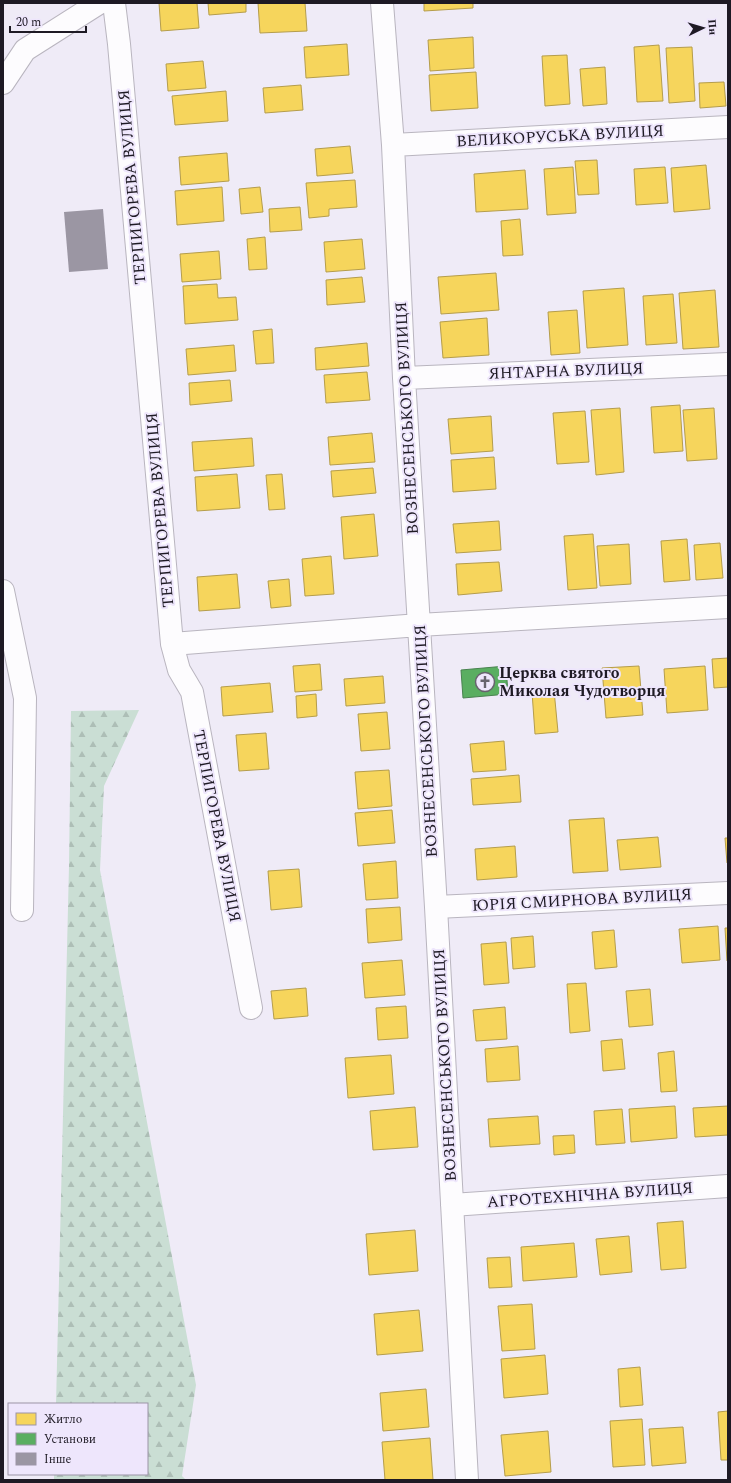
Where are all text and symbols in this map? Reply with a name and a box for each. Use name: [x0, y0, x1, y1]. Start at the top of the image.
scale bar: [10, 8, 86, 34]
north arrow: [683, 8, 723, 48]
text: 20 m: [16, 13, 41, 32]
text: Пн: [703, 19, 722, 36]
street label: ТЕРПИГОРЕВА ВУЛИЦЯ: [112, 89, 152, 285]
street label: ВЕЛИКОРУСЬКА ВУЛИЦЯ: [456, 119, 664, 153]
street label: ВОЗНЕСЕНСЬКОГО ВУЛИЦЯ: [389, 301, 425, 535]
street label: ЯНТАРНА ВУЛИЦЯ: [488, 356, 644, 386]
street label: ТЕРПИГОРЕВА ВУЛИЦЯ: [140, 412, 180, 608]
street label: ВОЗНЕСЕНСЬКОГО ВУЛИЦЯ: [408, 624, 444, 858]
place label: Церква святого Миколая Чудотворця: [499, 661, 666, 703]
church icon: Церква святого Миколая Чудотворця: [474, 671, 496, 693]
street label: ТЕРПИГОРЕВА ВУЛИЦЯ: [187, 728, 247, 924]
street label: ЮРІЯ СМИРНОВА ВУЛИЦЯ: [471, 882, 693, 918]
street label: ВОЗНЕСЕНСЬКОГО ВУЛИЦЯ: [427, 948, 463, 1182]
street label: АГРОТЕХНІЧНА ВУЛИЦЯ: [486, 1176, 694, 1214]
legend: [8, 1403, 148, 1475]
text: Житло: [44, 1410, 82, 1429]
text: Установи: [44, 1430, 96, 1449]
text: Інше: [44, 1450, 71, 1469]

